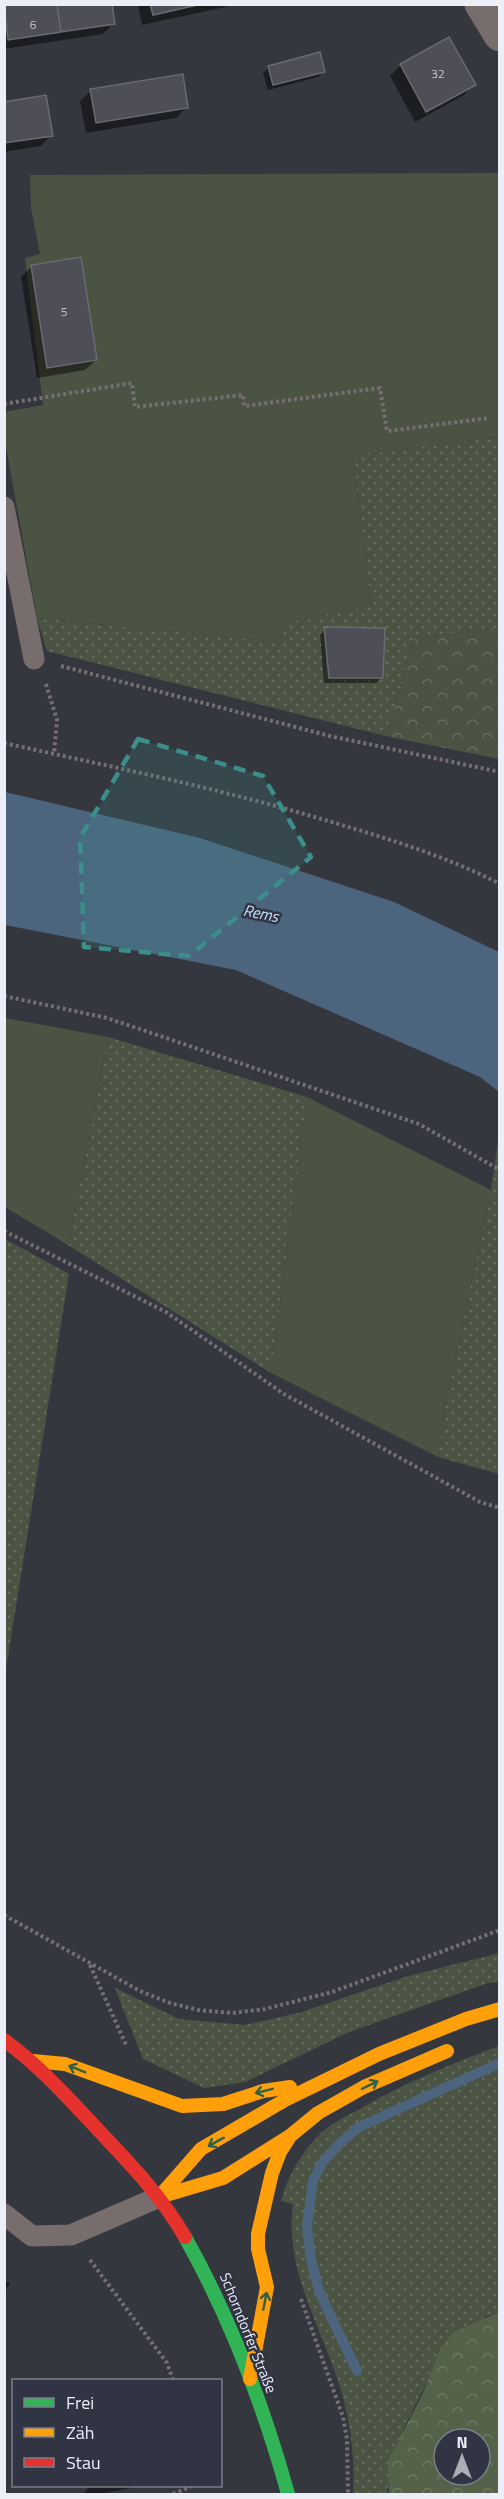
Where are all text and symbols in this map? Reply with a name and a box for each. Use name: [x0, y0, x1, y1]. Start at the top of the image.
house number: 6: [30, 15, 37, 34]
house number: 32: [431, 64, 445, 83]
house number: 5: [61, 302, 68, 321]
water label: Rems: [241, 898, 282, 928]
one-way arrow: [69, 2063, 87, 2074]
one-way arrow: [360, 2078, 378, 2090]
one-way arrow: [255, 2086, 274, 2098]
one-way arrow: [207, 2136, 224, 2148]
street label: Schorndorfer Straße: [214, 2269, 283, 2396]
one-way arrow: [260, 2292, 271, 2312]
legend: [12, 2379, 222, 2487]
text: Frei: [66, 2389, 94, 2416]
text: Zäh: [66, 2419, 94, 2446]
north arrow: [432, 2427, 492, 2487]
text: N: [456, 2430, 468, 2454]
text: Stau: [66, 2449, 101, 2476]

